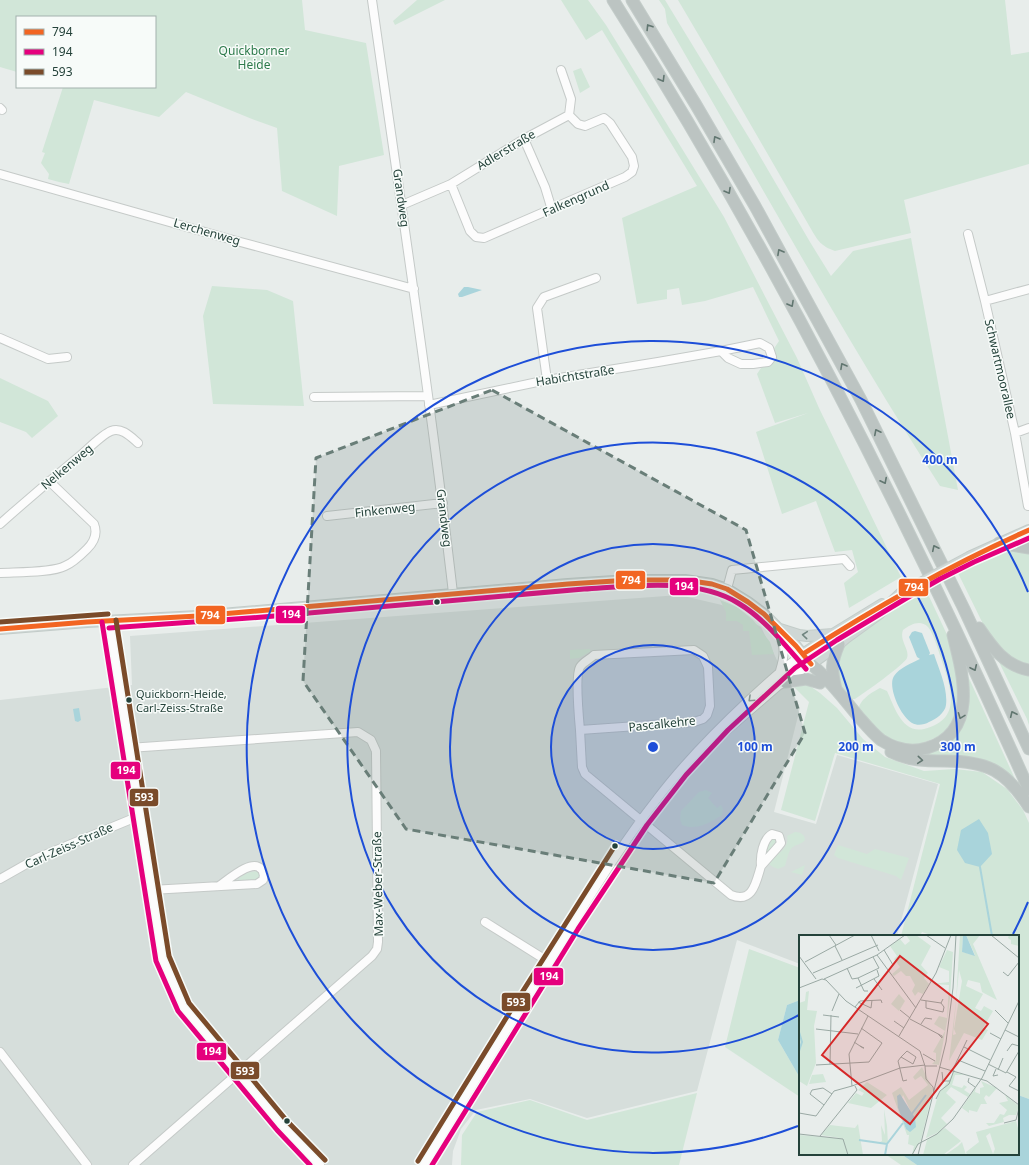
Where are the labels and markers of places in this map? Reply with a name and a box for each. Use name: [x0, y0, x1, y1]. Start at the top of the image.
unlabelled marker: [432, 597, 442, 607]
place label: Quickborn-Heide, Carl-Zeiss-Straße: [136, 686, 227, 715]
marker: Quickborn-Heide, Carl-Zeiss-Straße: [124, 695, 134, 705]
centre of rings: [646, 740, 660, 754]
unlabelled marker: [610, 841, 620, 851]
unlabelled marker: [282, 1116, 292, 1126]

